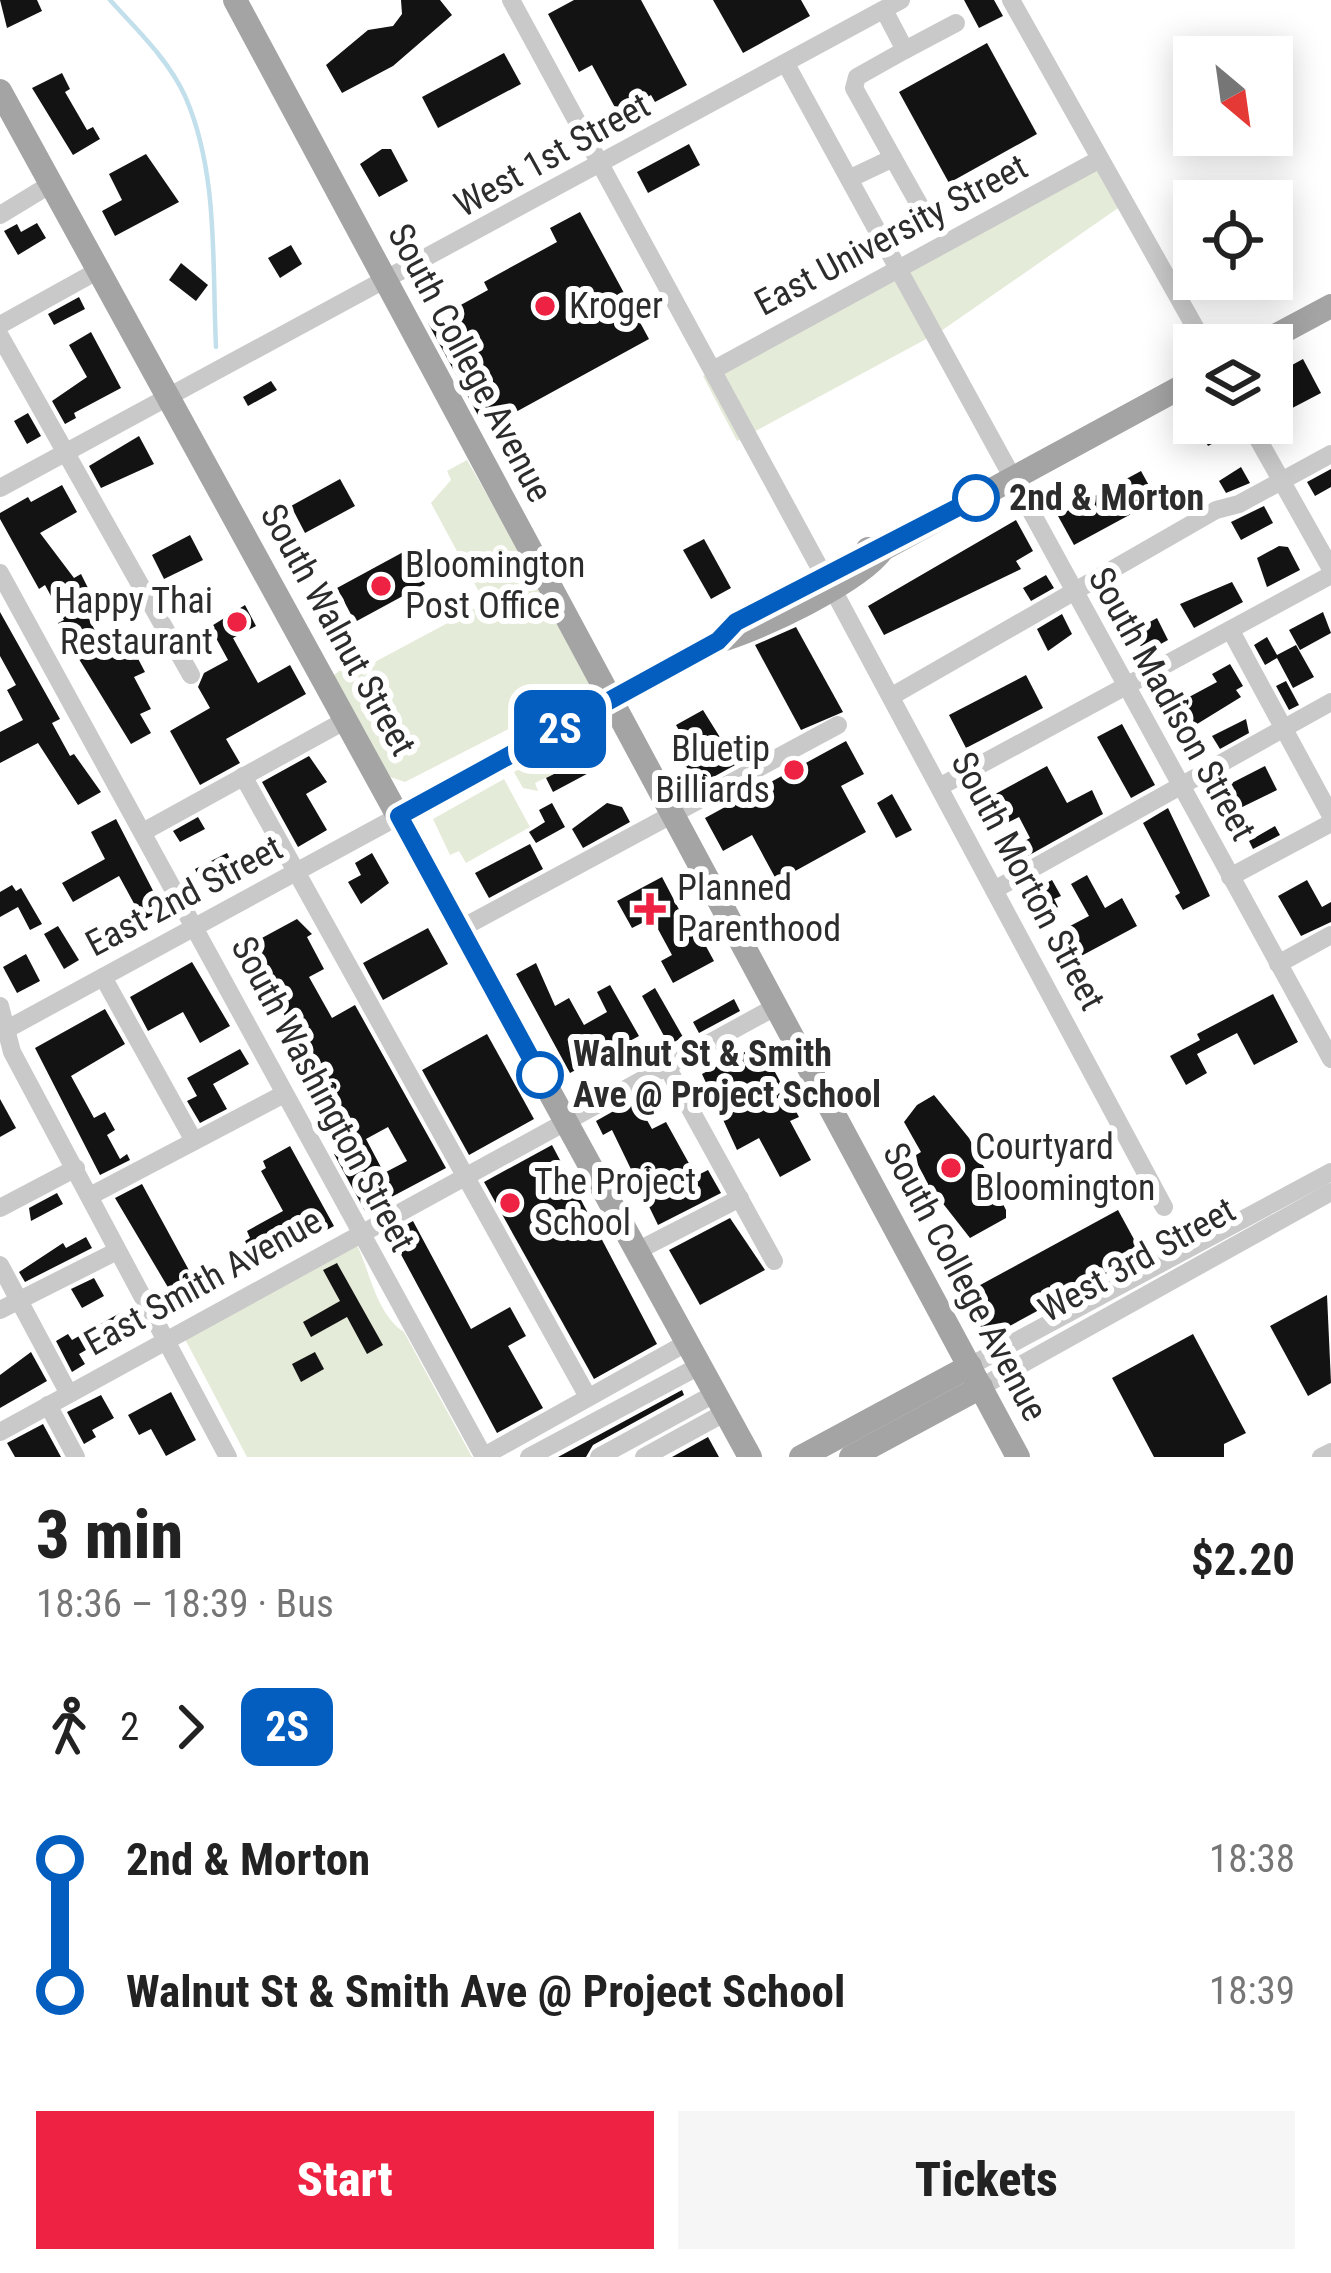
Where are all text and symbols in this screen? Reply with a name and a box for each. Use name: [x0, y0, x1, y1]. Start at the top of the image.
north arrow: [1173, 36, 1293, 156]
map controls: [1173, 36, 1293, 444]
street label: West 1st Street: [447, 84, 657, 226]
street label: East University Street: [748, 145, 1034, 325]
button: locate: [1173, 180, 1293, 300]
street label: South College Avenue: [379, 217, 561, 509]
place label: Kroger: [569, 285, 663, 327]
marker: Kroger: [532, 293, 558, 319]
button: layers: [1173, 324, 1293, 444]
marker: 2nd & Morton: [954, 476, 998, 520]
place label: 2nd & Morton: [1009, 477, 1204, 519]
street label: South Walnut Street: [252, 497, 424, 763]
place label: Bloomington Post Office: [405, 544, 585, 627]
street label: South Madison Street: [1080, 560, 1264, 848]
marker: Bloomington Post Office: [368, 573, 394, 599]
place label: Happy Thai Restaurant: [54, 580, 213, 663]
marker: Happy Thai Restaurant: [224, 609, 250, 635]
line badge: 2S: [506, 690, 614, 768]
text: 2S: [538, 704, 582, 753]
place label: Bluetip Billiards: [655, 728, 770, 811]
street label: South Morton Street: [942, 745, 1114, 1017]
marker: Bluetip Billiards: [781, 757, 807, 783]
street label: East 2nd Street: [79, 827, 289, 965]
place label: Planned Parenthood: [677, 867, 841, 950]
marker: Planned Parenthood: [634, 893, 666, 925]
street label: South Washington Street: [222, 930, 424, 1258]
place label: Walnut St & Smith Ave @ Project School: [573, 1033, 881, 1116]
marker: Walnut St & Smith Ave @ Project School: [518, 1053, 562, 1097]
place label: Courtyard Bloomington: [975, 1126, 1155, 1209]
street label: South College Avenue: [874, 1136, 1056, 1428]
marker: Courtyard Bloomington: [938, 1155, 964, 1181]
place label: The Project School: [534, 1161, 696, 1244]
street label: West 3rd Street: [1031, 1189, 1243, 1331]
marker: The Project School: [497, 1190, 523, 1216]
street label: East Smith Avenue: [77, 1200, 329, 1364]
text: 3 min: [36, 1497, 183, 1574]
text: $2.20: [1191, 1533, 1295, 1586]
text: 18:36 – 18:39 · Bus: [36, 1581, 334, 1627]
icon: walk: [36, 1694, 102, 1760]
icon: forward: [157, 1694, 223, 1760]
text: 2S: [265, 1702, 309, 1751]
text: 2: [120, 1704, 139, 1750]
text: 2nd & Morton: [126, 1833, 370, 1886]
text: 18:38: [1209, 1836, 1295, 1882]
text: Walnut St & Smith Ave @ Project School: [126, 1965, 845, 2018]
text: 18:39: [1209, 1968, 1295, 2014]
button: Start: [36, 2111, 654, 2249]
button: Tickets: [678, 2111, 1295, 2249]

